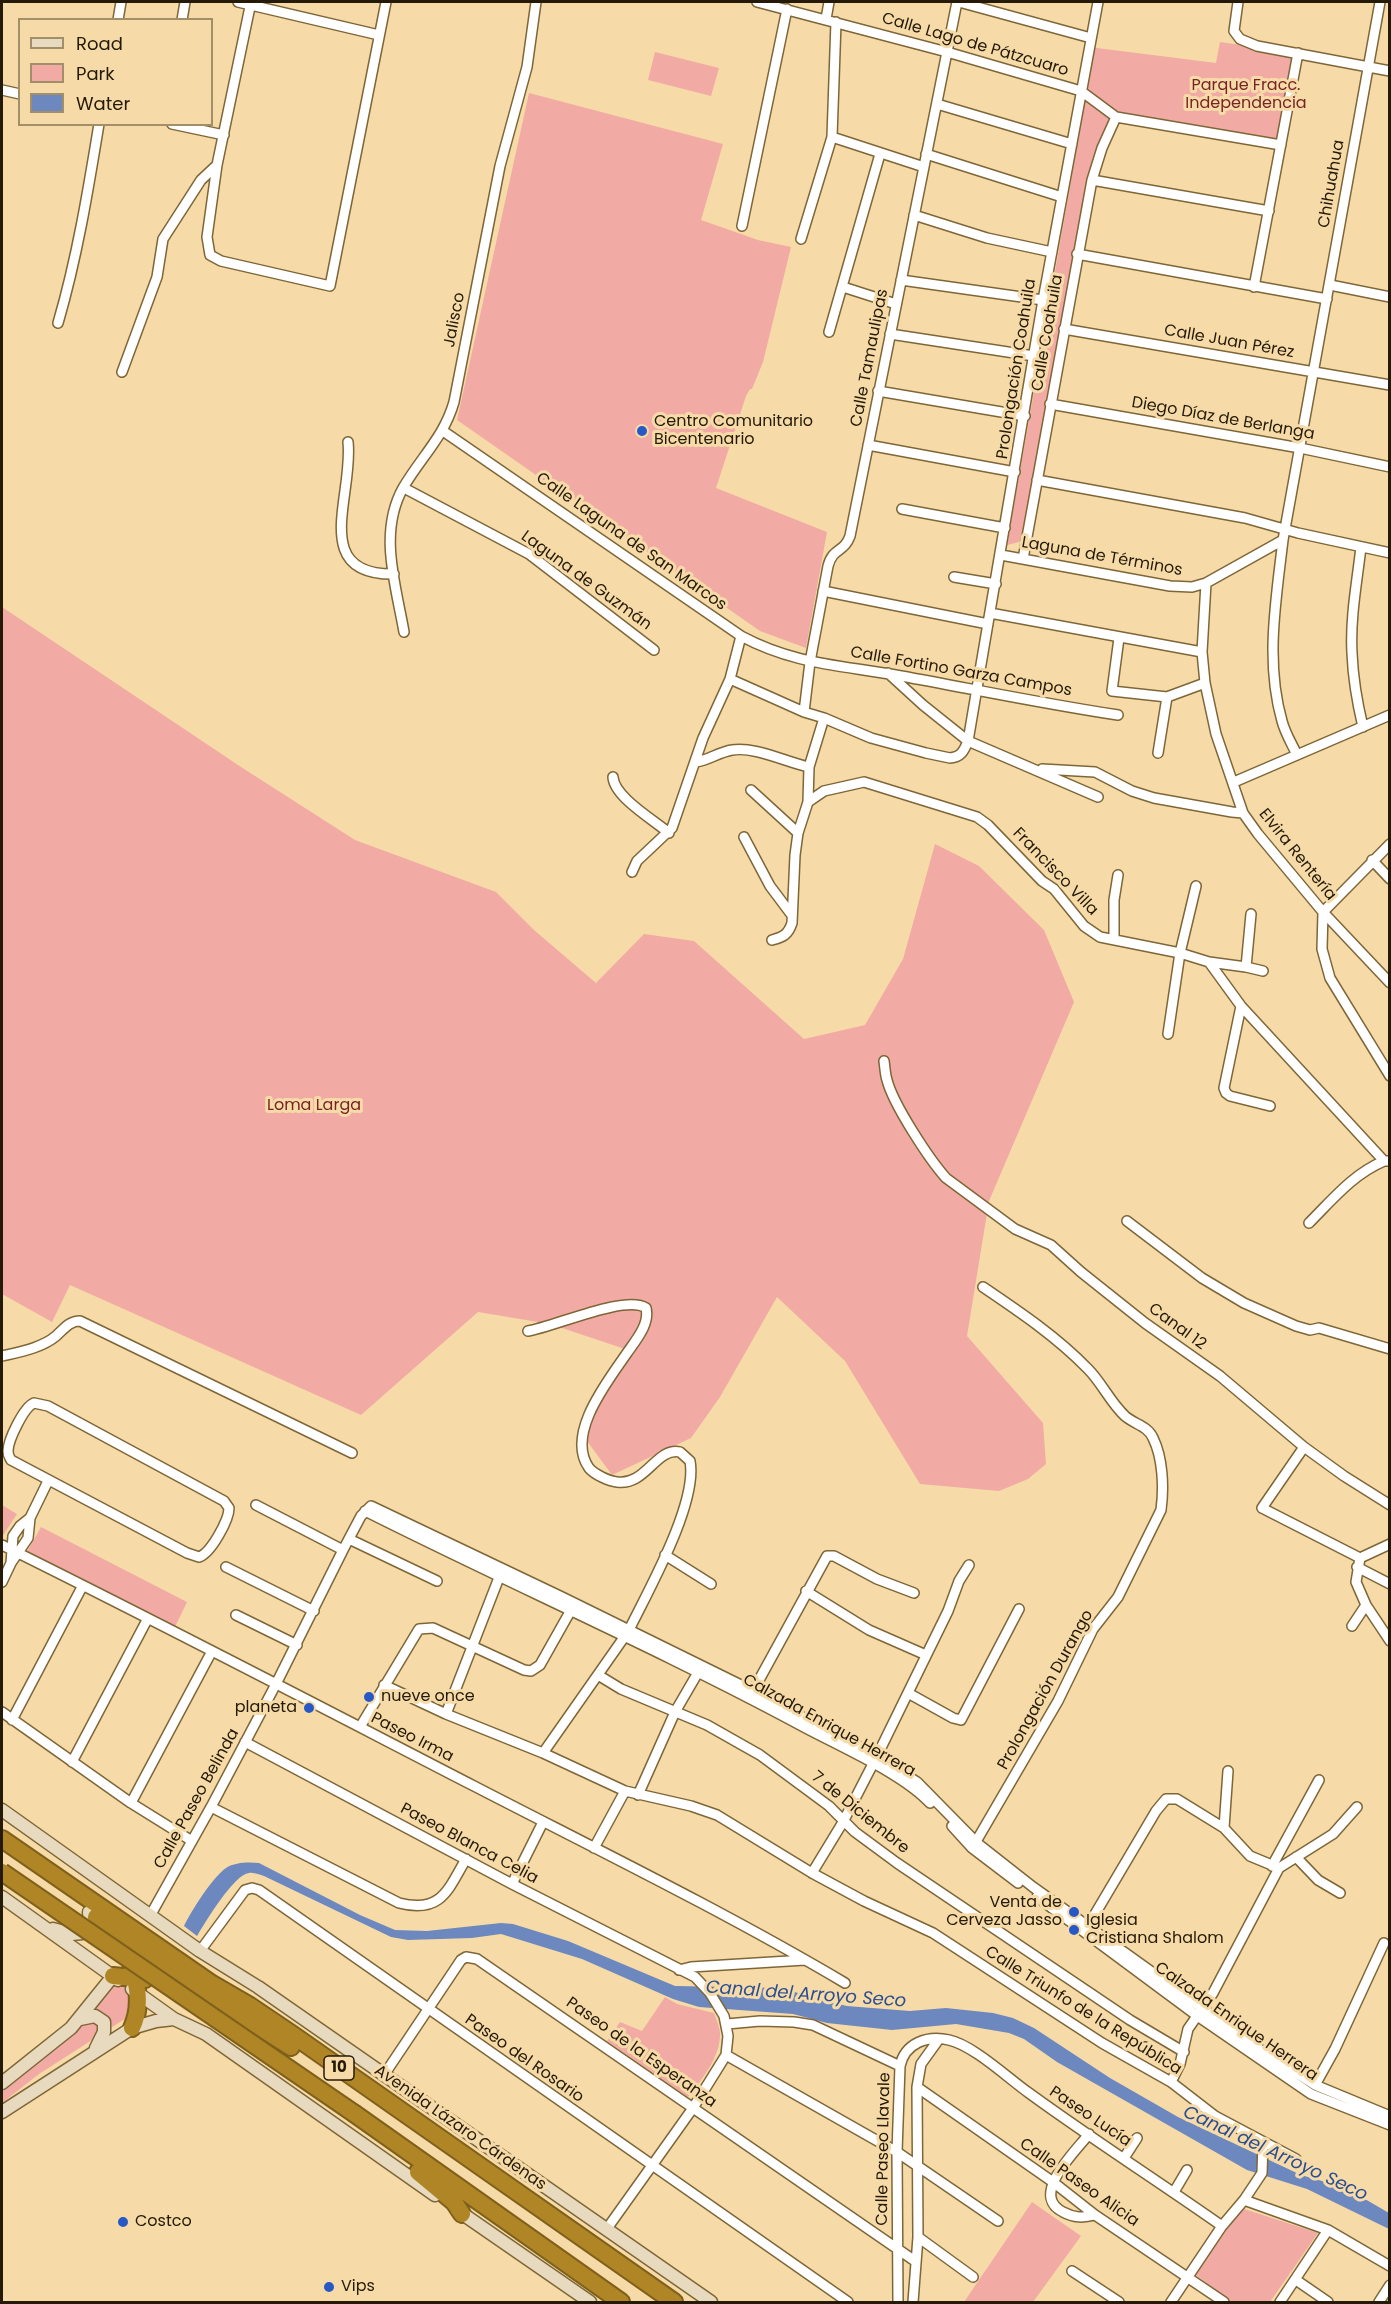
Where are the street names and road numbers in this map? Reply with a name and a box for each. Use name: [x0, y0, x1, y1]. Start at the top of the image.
street label: Calle Lago de Pátzcuaro: [879, 9, 1071, 81]
street label: Chihuahua: [1315, 138, 1349, 230]
street label: Calle Coahuila: [1028, 273, 1068, 393]
street label: Prolongación Coahuila: [993, 277, 1041, 461]
street label: Calle Tamaulipas: [847, 287, 893, 429]
street label: Jalisco: [440, 291, 470, 349]
street label: Calle Juan Pérez: [1163, 321, 1295, 363]
street label: Diego Díaz de Berlanga: [1130, 393, 1316, 445]
street label: Calle Laguna de San Marcos: [532, 469, 730, 615]
street label: Laguna de Guzmán: [517, 527, 655, 635]
street label: Laguna de Términos: [1020, 533, 1184, 581]
street label: Calle Fortino Garza Campos: [849, 643, 1073, 701]
street label: Elvira Rentería: [1254, 805, 1340, 905]
street label: Francisco Villa: [1008, 824, 1102, 920]
street label: Canal 12: [1144, 1300, 1210, 1354]
street label: Prolongación Durango: [994, 1607, 1098, 1773]
street label: Calzada Enrique Herrera: [739, 1670, 919, 1782]
street label: Paseo Irma: [368, 1709, 456, 1767]
street label: Calle Paseo Belinda: [150, 1725, 244, 1873]
street label: 7 de Diciembre: [807, 1768, 913, 1858]
street label: Paseo Blanca Celia: [397, 1800, 541, 1888]
street label: Calle Triunfo de la República: [981, 1942, 1185, 2080]
street label: Calzada Enrique Herrera: [1151, 1958, 1321, 2086]
street label: Paseo de la Esperanza: [562, 1994, 720, 2112]
street label: Paseo del Rosario: [461, 2011, 587, 2107]
road number: 10: [324, 2056, 354, 2080]
street label: Avenida Lázaro Cárdenas: [370, 2061, 550, 2195]
street label: Calle Paseo Llavale: [873, 2072, 895, 2226]
street label: Paseo Lucía: [1045, 2083, 1135, 2151]
street label: Calle Paseo Alicia: [1016, 2135, 1142, 2231]

